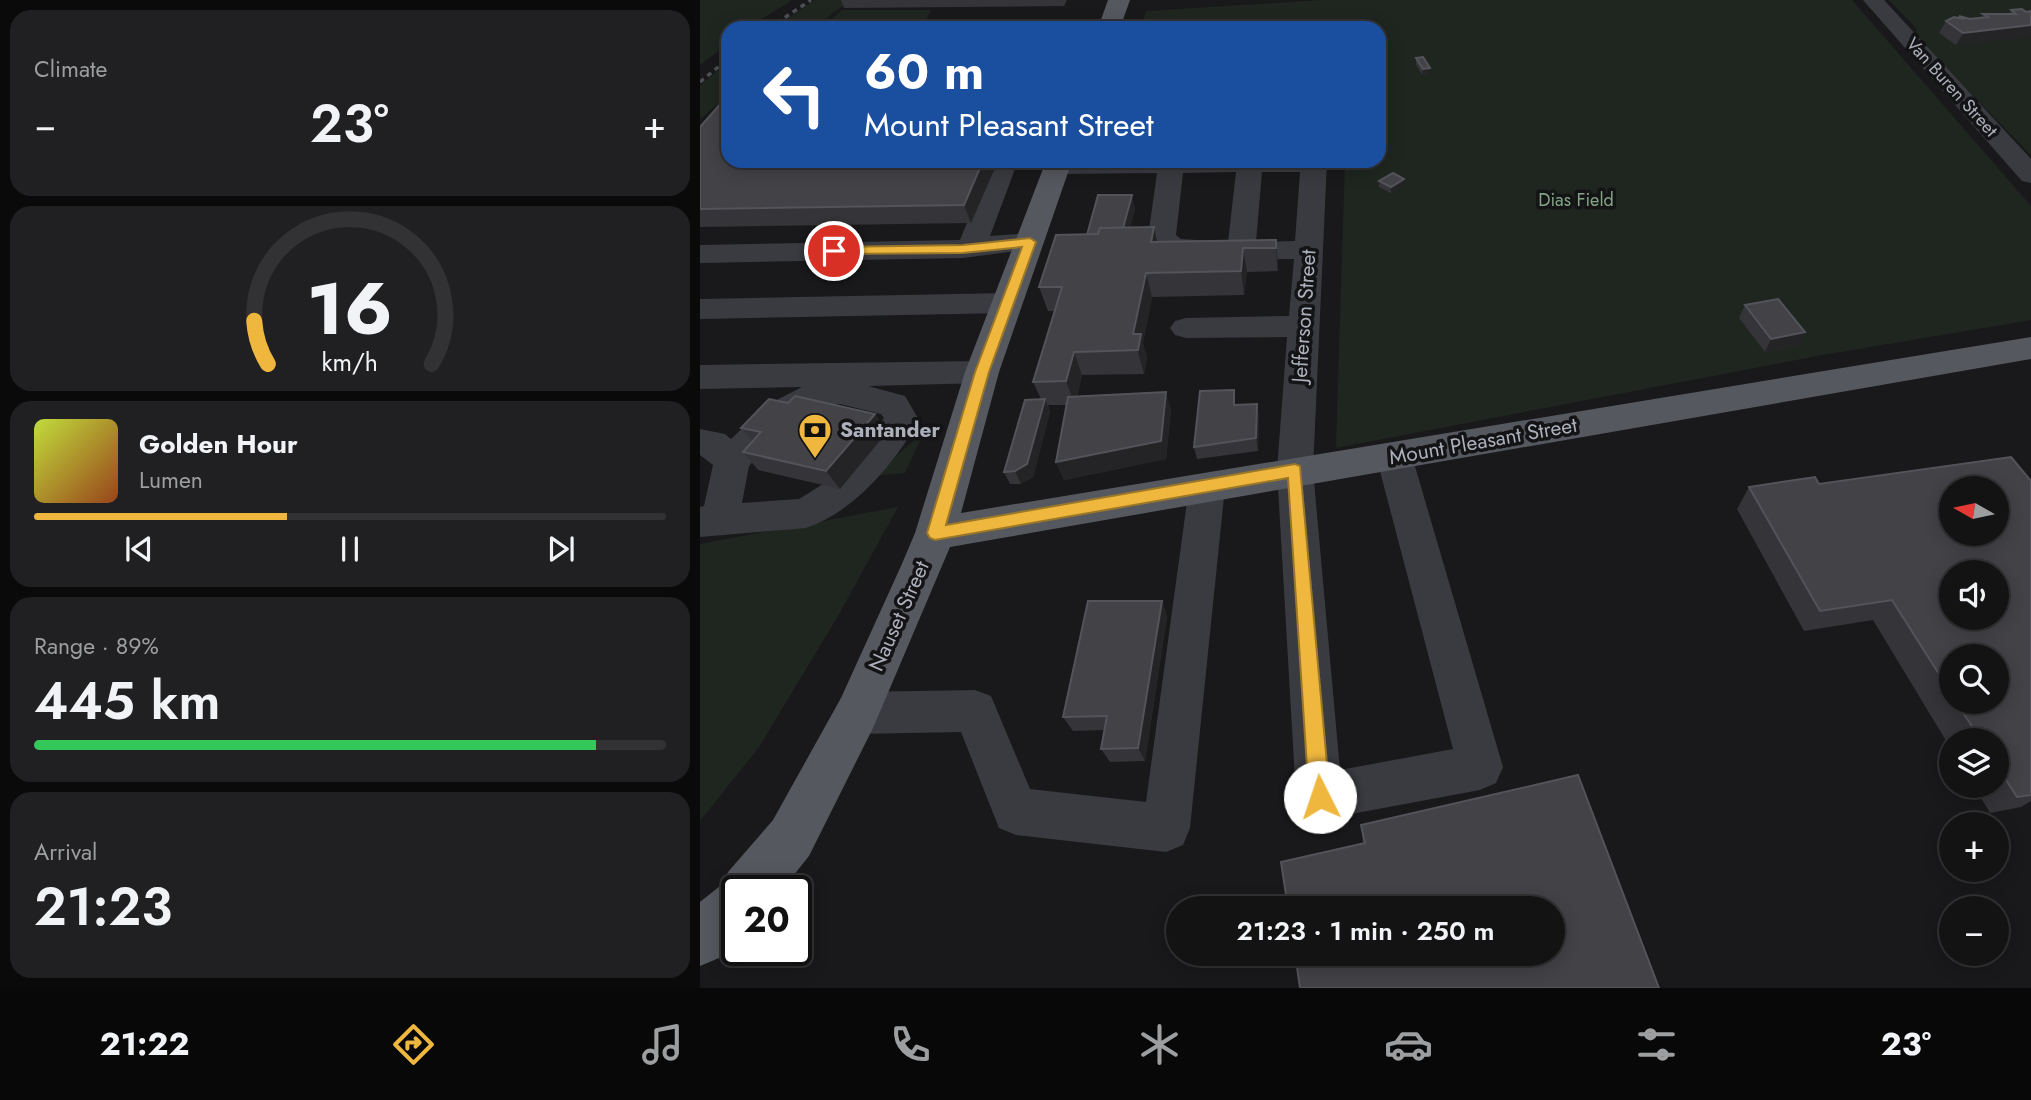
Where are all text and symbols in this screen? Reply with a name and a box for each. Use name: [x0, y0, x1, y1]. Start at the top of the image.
street label: Van Buren Street: [1900, 31, 2004, 143]
text: 60 m: [864, 37, 984, 107]
icon: left: [749, 49, 840, 140]
text: Climate: [34, 52, 107, 86]
text: 23°: [310, 86, 389, 162]
text: −: [34, 97, 56, 152]
text: +: [643, 97, 666, 152]
text: Mount Pleasant Street: [864, 102, 1154, 148]
park label: Dias Field: [1538, 187, 1614, 213]
pin: [804, 221, 864, 281]
icon: arrive: [815, 232, 853, 270]
street label: Jefferson Street: [1284, 248, 1324, 387]
text: 16: [307, 257, 393, 362]
text: km/h: [322, 344, 378, 380]
street label: Mount Pleasant Street: [1387, 410, 1579, 472]
bank icon: Santander: [796, 411, 834, 460]
place label: Santander: [840, 415, 941, 445]
text: Golden Hour: [139, 425, 298, 463]
text: Lumen: [139, 463, 203, 497]
north arrow: [1939, 476, 2009, 546]
map controls: [1939, 476, 2009, 966]
icon: previous: [120, 530, 158, 568]
icon: pause: [331, 530, 369, 568]
icon: next: [542, 530, 580, 568]
street label: Nauset Street: [861, 556, 937, 676]
button: sound: [1939, 560, 2009, 630]
text: Range · 89%: [34, 629, 159, 663]
button: search: [1939, 644, 2009, 714]
text: 445 km: [34, 663, 220, 739]
button: layers: [1939, 728, 2009, 798]
position arrow: [1283, 760, 1357, 834]
button: +: [1939, 812, 2009, 882]
text: Arrival: [34, 835, 97, 869]
text: 21:23: [34, 869, 172, 945]
speed limit sign: 20: [721, 875, 812, 966]
button: −: [1939, 896, 2009, 966]
text: 21:23 · 1 min · 250 m: [1237, 912, 1494, 950]
icon: directions: [389, 1020, 438, 1069]
icon: music: [638, 1020, 687, 1069]
icon: phone: [886, 1020, 935, 1069]
icon: climate: [1135, 1020, 1184, 1069]
icon: car: [1384, 1020, 1433, 1069]
icon: filters: [1632, 1020, 1681, 1069]
text: 21:22: [100, 1021, 189, 1067]
text: 23°: [1881, 1021, 1931, 1067]

